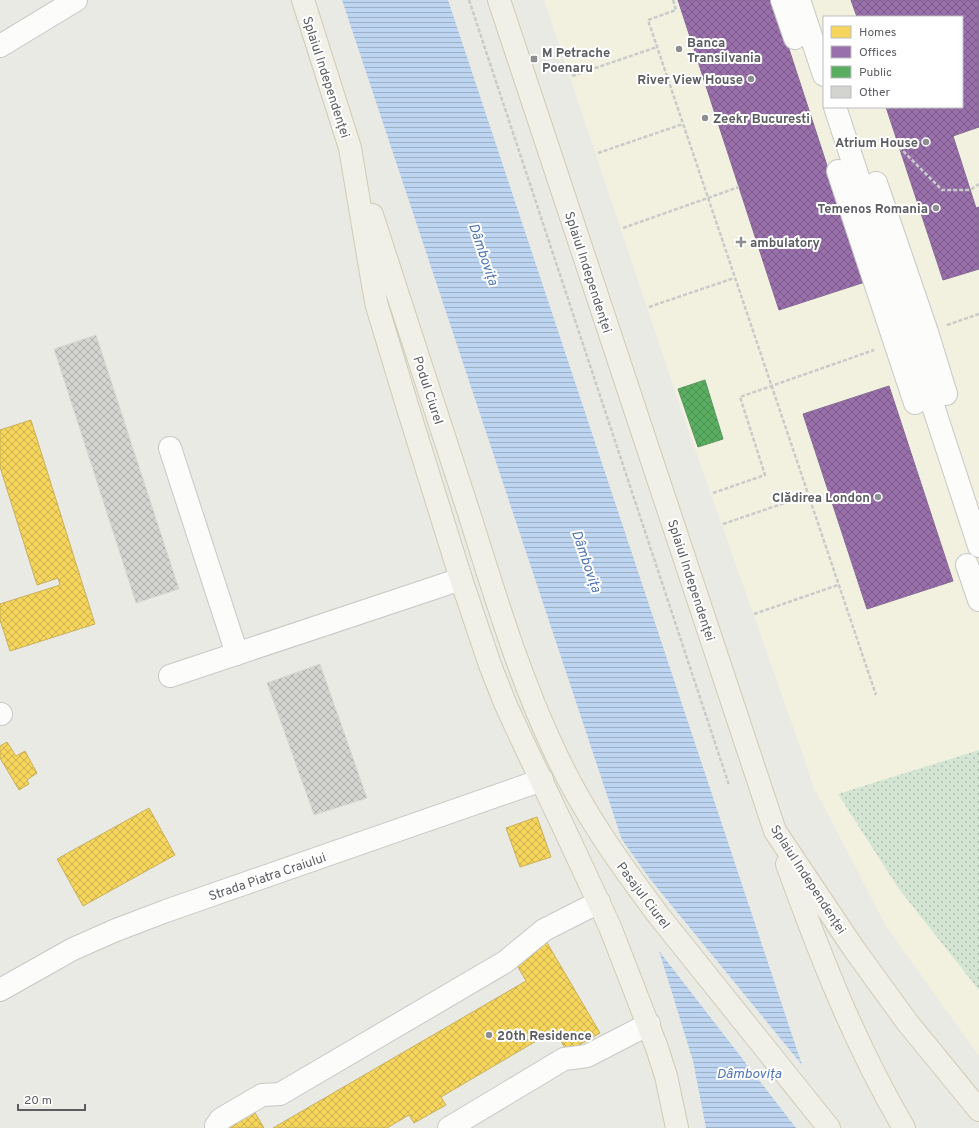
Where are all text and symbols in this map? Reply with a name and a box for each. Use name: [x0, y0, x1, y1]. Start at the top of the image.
street label: Splaiul Independenței: [298, 15, 352, 140]
legend: [823, 16, 963, 108]
text: Homes: [859, 25, 896, 41]
place label: Banca Transilvania: [687, 36, 761, 67]
marker: Banca Transilvania: [674, 44, 684, 54]
text: Offices: [859, 45, 897, 61]
place label: M Petrache Poenaru: [542, 46, 610, 77]
marker: M Petrache Poenaru: [529, 54, 539, 64]
text: Public: [859, 65, 892, 81]
place label: River View House: [637, 73, 743, 89]
marker: River View House: [746, 74, 756, 84]
text: Other: [859, 85, 891, 101]
place label: Zeekr Bucuresti: [713, 112, 810, 128]
marker: Zeekr Bucuresti: [700, 113, 710, 123]
place label: Atrium House: [835, 136, 918, 152]
marker: Atrium House: [921, 137, 931, 147]
place label: Temenos Romania: [817, 202, 928, 218]
marker: Temenos Romania: [931, 203, 941, 213]
street label: Splaiul Independenței: [560, 210, 614, 335]
water label: Dâmbovița: [464, 221, 501, 289]
marker: ambulatory: [735, 236, 747, 248]
place label: ambulatory: [750, 236, 821, 252]
street label: Podul Ciurel: [409, 354, 446, 427]
place label: Clădirea London: [772, 491, 870, 507]
marker: Clădirea London: [873, 492, 883, 502]
street label: Splaiul Independenței: [663, 518, 717, 643]
water label: Dâmbovița: [567, 528, 604, 596]
street label: Splaiul Independenței: [766, 823, 849, 938]
street label: Strada Piatra Craiului: [207, 850, 328, 905]
street label: Pasajul Ciurel: [612, 860, 673, 933]
place label: 20th Residence: [497, 1029, 592, 1045]
marker: 20th Residence: [484, 1030, 494, 1040]
water label: Dâmbovița: [717, 1066, 782, 1083]
scale bar: [18, 1086, 85, 1112]
text: 20 m: [24, 1093, 52, 1109]

